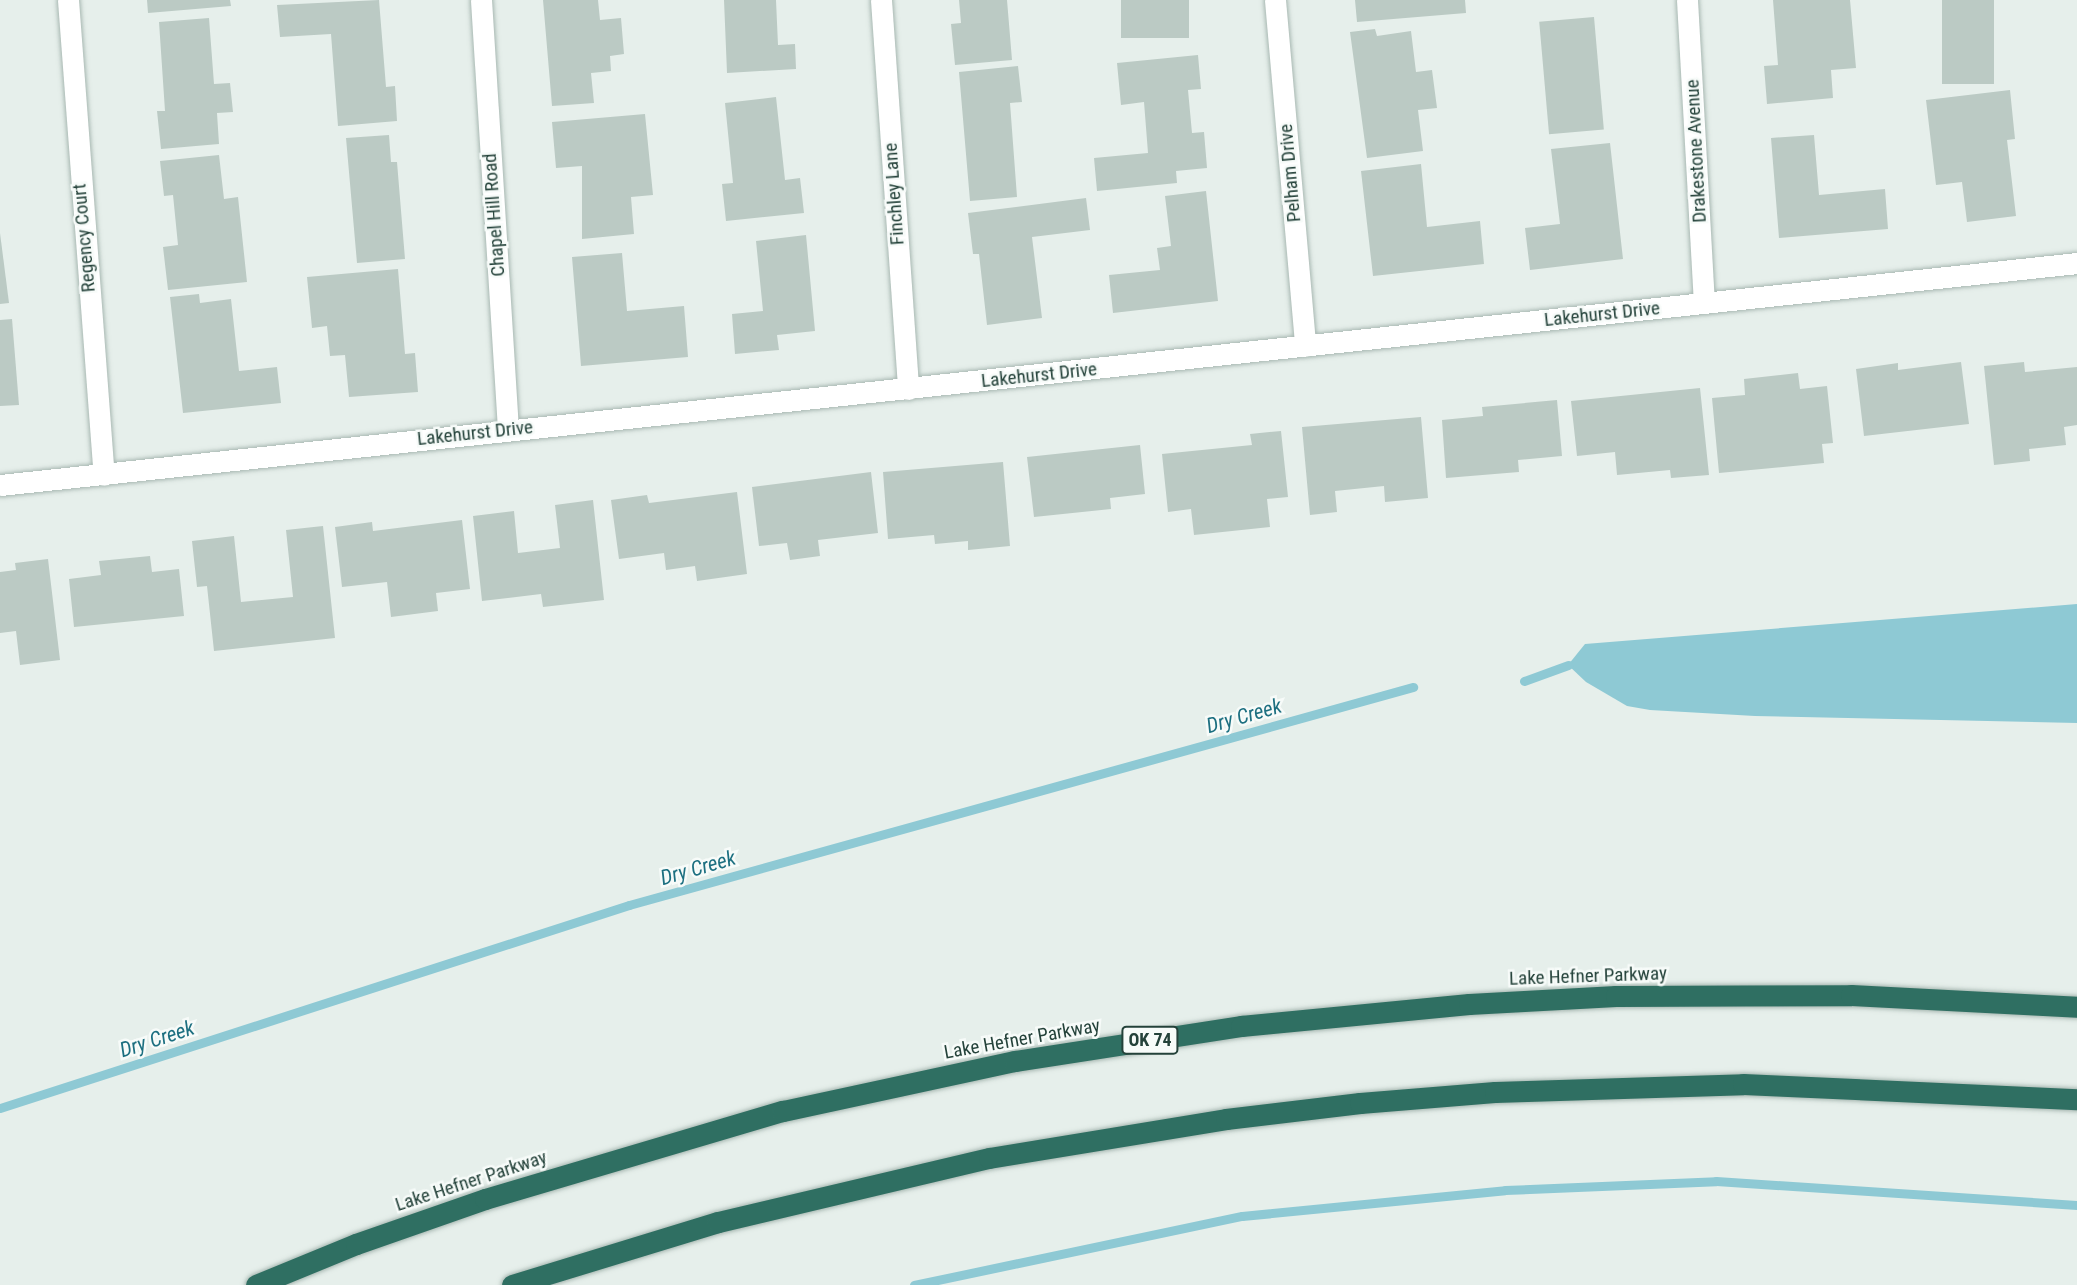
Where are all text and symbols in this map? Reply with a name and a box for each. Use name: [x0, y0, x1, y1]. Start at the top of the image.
street label: Drakestone Avenue: [1681, 79, 1711, 223]
street label: Pelham Drive: [1274, 123, 1306, 223]
street label: Finchley Lane: [879, 142, 909, 246]
street label: Chapel Hill Road: [478, 153, 510, 277]
street label: Regency Court: [68, 183, 100, 293]
street label: Lakehurst Drive: [1543, 297, 1661, 331]
street label: Lakehurst Drive: [980, 358, 1098, 392]
street label: Lakehurst Drive: [416, 416, 534, 450]
water label: Dry Creek: [1203, 693, 1285, 739]
water label: Dry Creek: [657, 845, 739, 891]
street label: Lake Hefner Parkway: [1509, 962, 1667, 990]
street label: Lake Hefner Parkway: [942, 1014, 1102, 1064]
water label: Dry Creek: [116, 1015, 198, 1063]
road number: OK 74: [1120, 1026, 1180, 1055]
street label: Lake Hefner Parkway: [392, 1146, 550, 1216]

